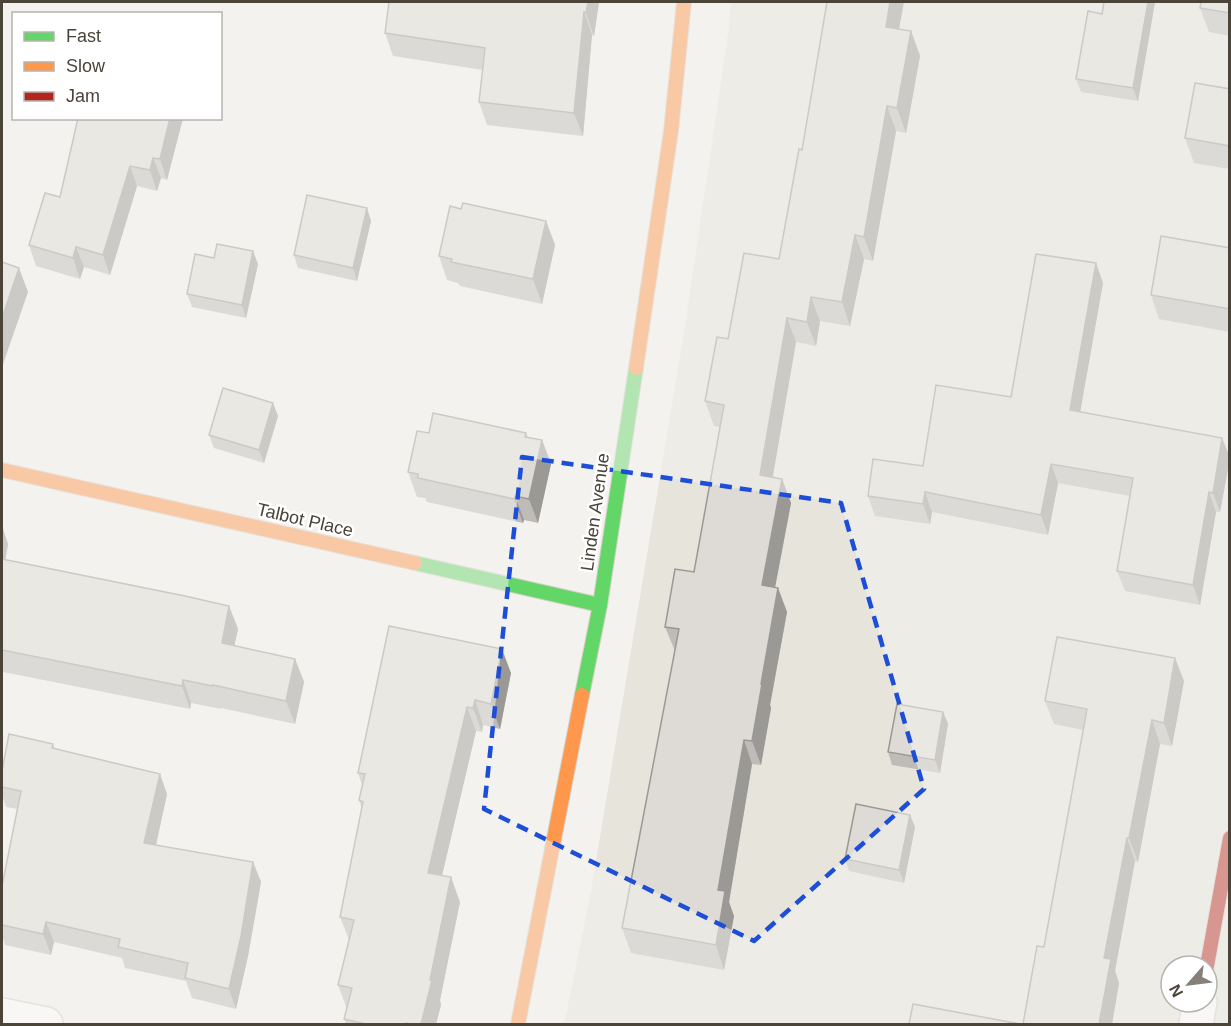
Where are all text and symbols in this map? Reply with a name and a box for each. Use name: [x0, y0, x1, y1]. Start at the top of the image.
legend: [12, 12, 222, 120]
text: Fast: [66, 26, 101, 46]
text: Slow: [66, 56, 106, 76]
text: Jam: [66, 86, 100, 106]
street label: Linden Avenue: [577, 452, 613, 572]
street label: Talbot Place: [255, 499, 355, 541]
north arrow: [1159, 954, 1219, 1014]
text: N: [1166, 982, 1186, 1000]

